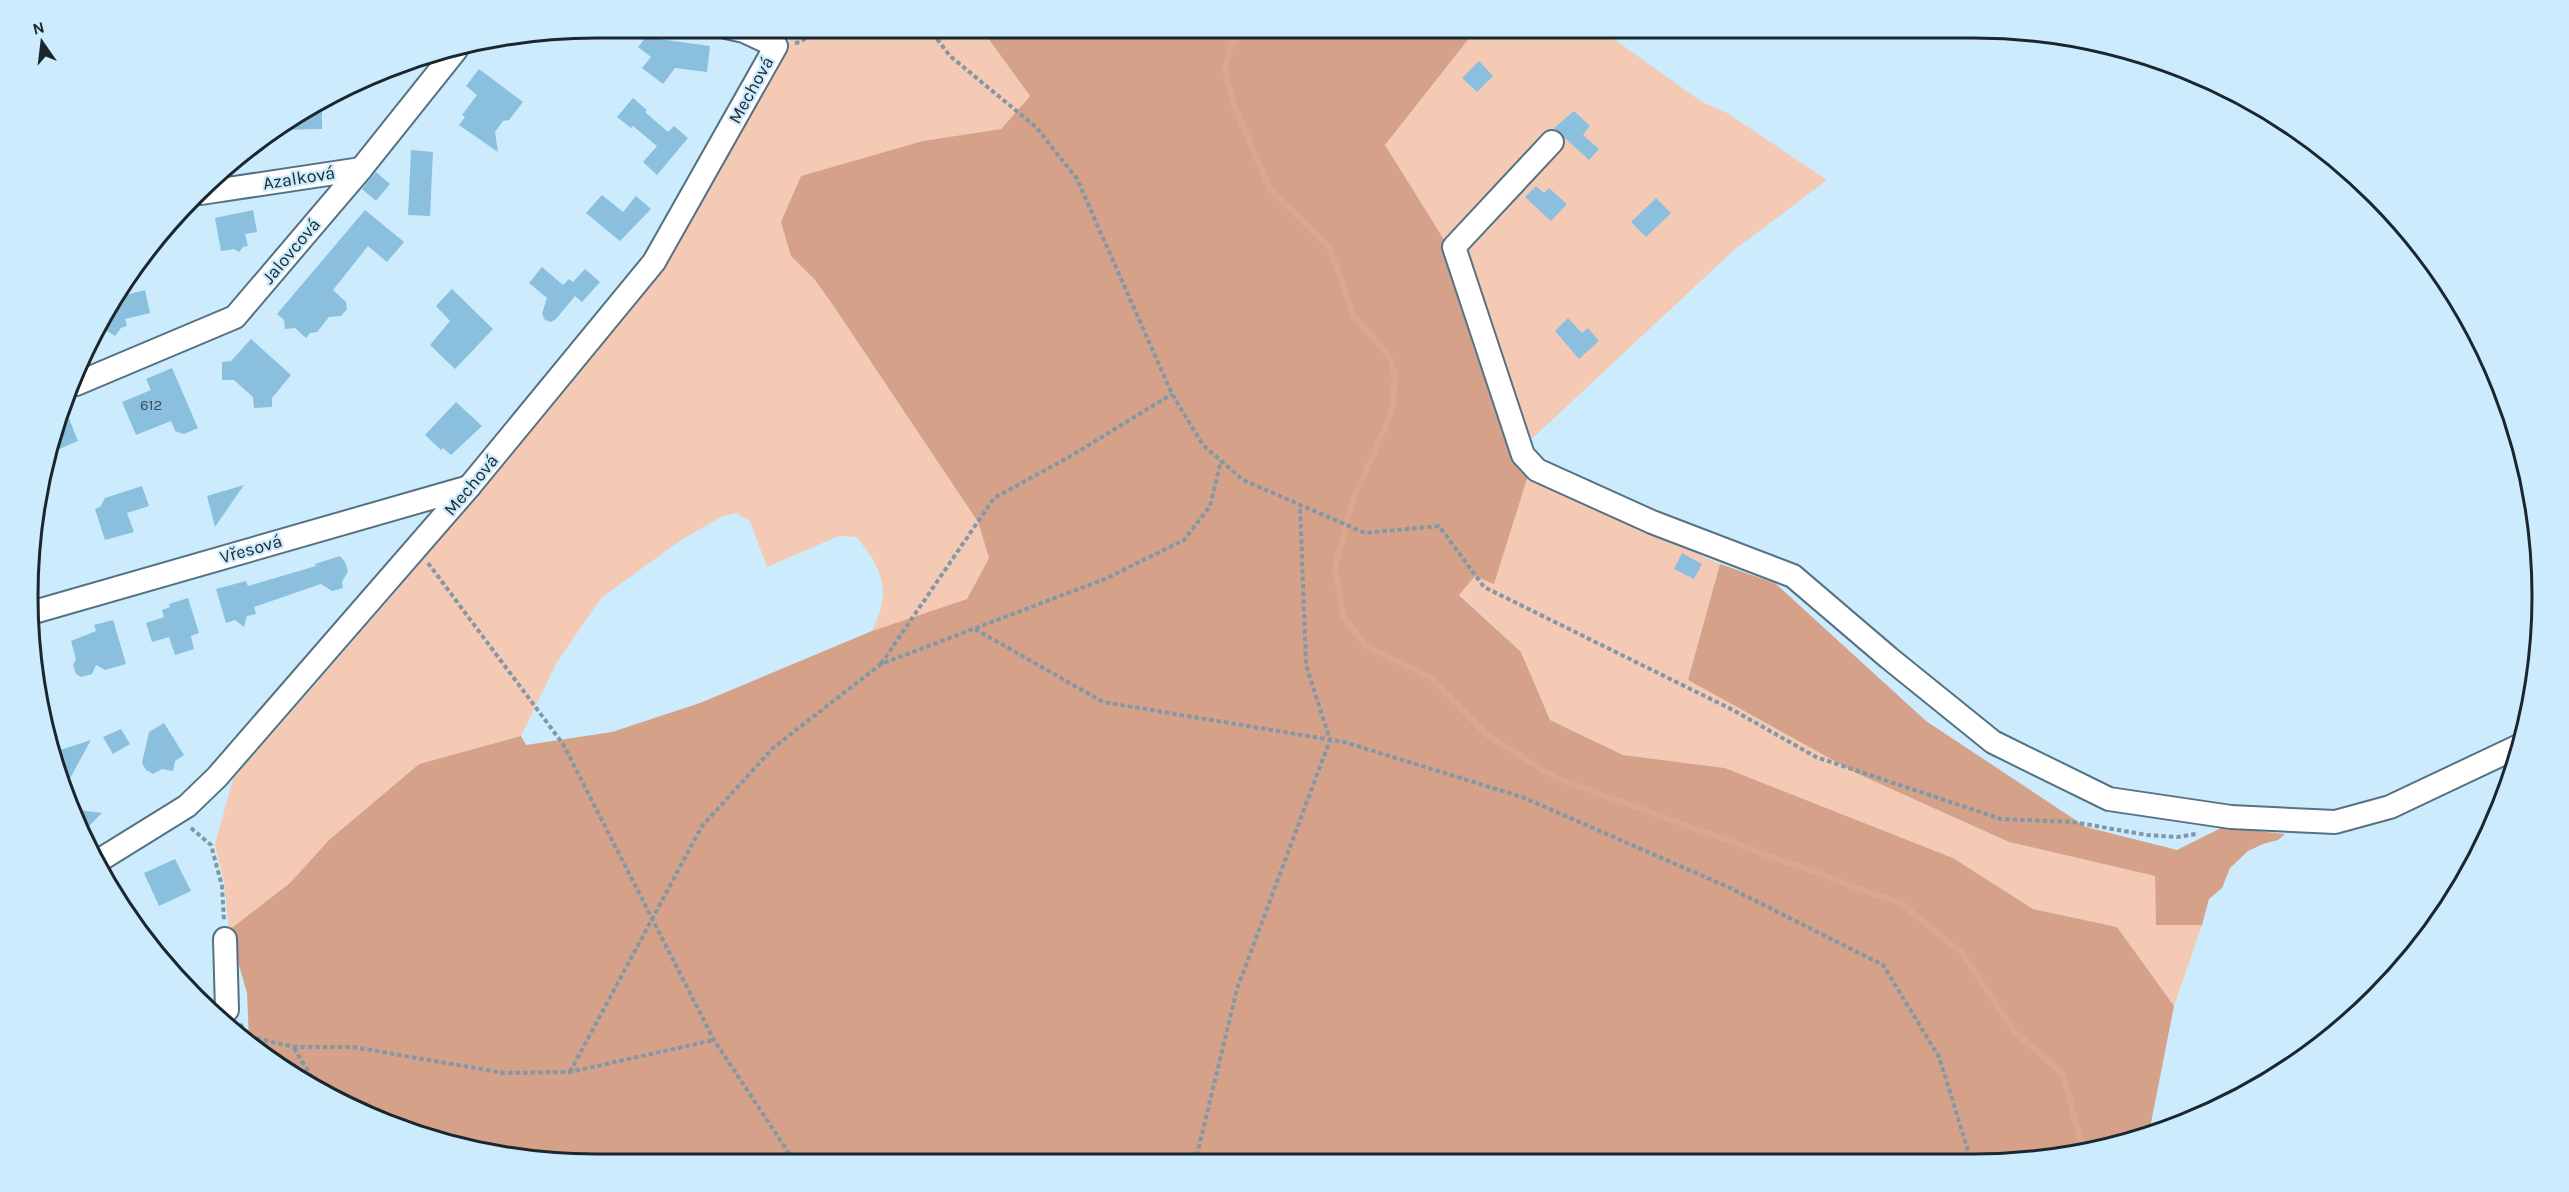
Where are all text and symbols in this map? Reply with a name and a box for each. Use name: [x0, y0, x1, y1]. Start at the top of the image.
north arrow: [12, 12, 72, 72]
text: N: [31, 17, 46, 39]
street label: Mechová: [724, 53, 778, 127]
street label: Azalková: [261, 161, 337, 195]
street label: Jalovcová: [257, 214, 325, 288]
house number: 612: [140, 396, 162, 414]
street label: Mechová: [439, 450, 503, 520]
street label: Vřesová: [217, 530, 285, 568]

